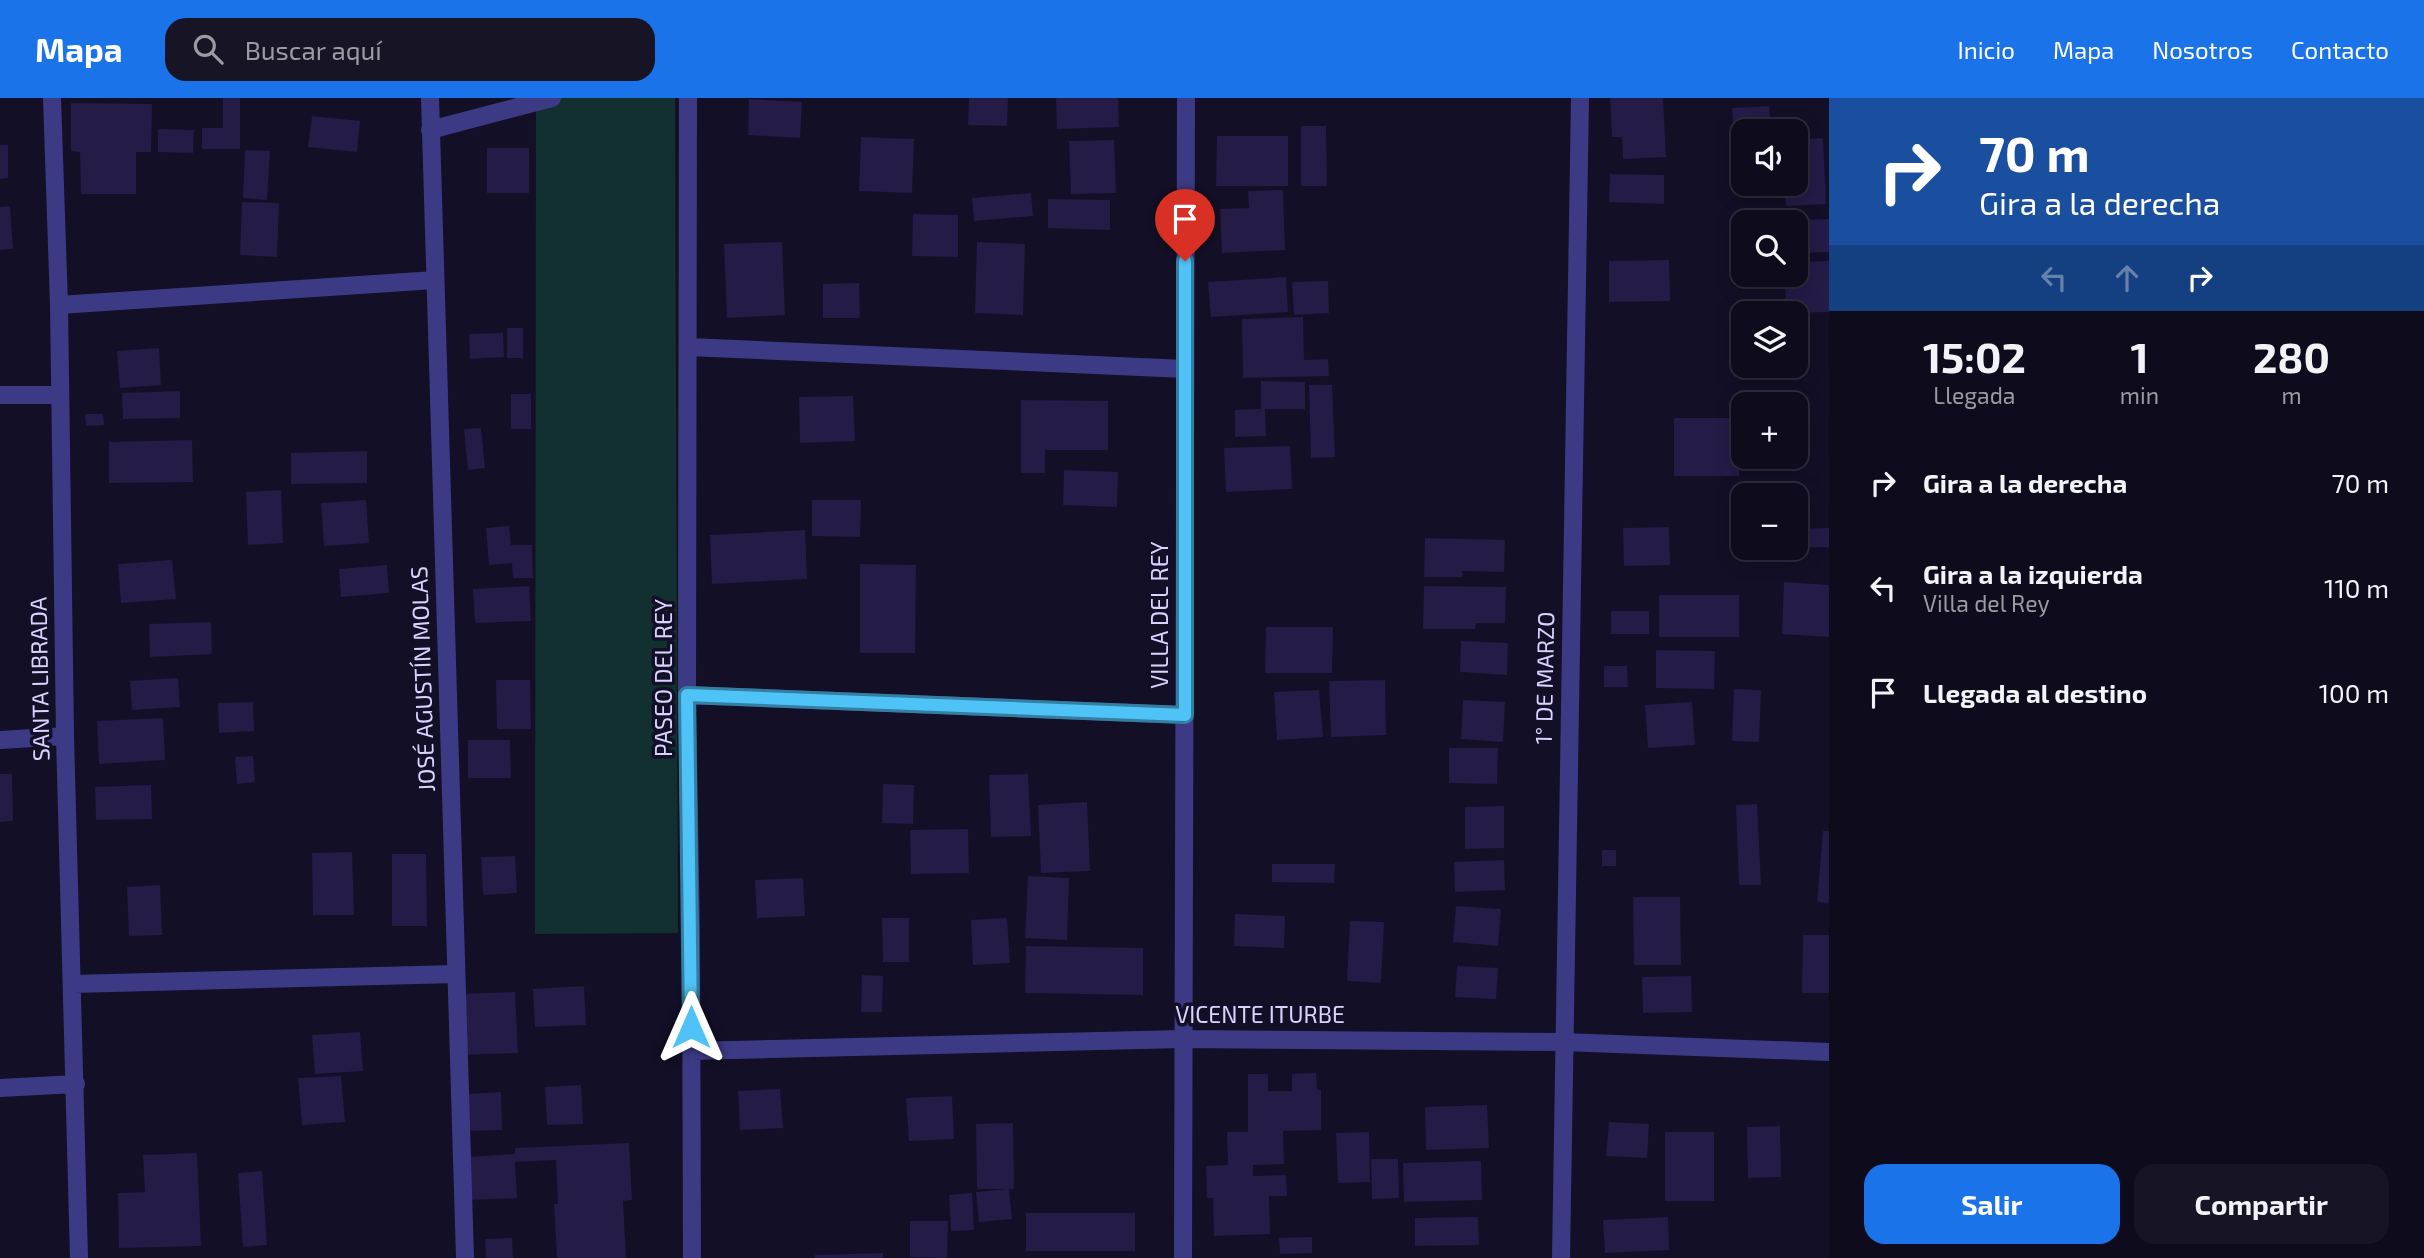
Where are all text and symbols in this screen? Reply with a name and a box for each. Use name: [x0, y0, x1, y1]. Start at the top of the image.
search box: [165, 18, 655, 81]
text: Mapa: [35, 29, 123, 69]
icon: search: [189, 30, 227, 68]
text: Buscar aquí: [245, 34, 382, 65]
text: Inicio: [1957, 35, 2015, 64]
text: Mapa: [2053, 35, 2114, 64]
text: Nosotros: [2152, 35, 2253, 64]
text: Contacto: [2291, 35, 2389, 64]
map controls: [1731, 119, 1808, 560]
button: sound: [1731, 119, 1808, 196]
text: 70 m: [1979, 123, 2090, 182]
icon: right: [1864, 126, 1955, 217]
text: Gira a la derecha: [1979, 183, 2220, 221]
pin: [1155, 189, 1215, 261]
icon: arrive: [1166, 200, 1204, 238]
button: search: [1731, 210, 1808, 287]
icon: left: [2035, 259, 2073, 297]
icon: ahead: [2108, 259, 2146, 297]
icon: right: [2181, 259, 2219, 297]
button: layers: [1731, 301, 1808, 378]
text: 15:02: [1923, 331, 2026, 381]
text: 1: [2130, 331, 2149, 381]
text: 280: [2253, 331, 2330, 381]
text: Llegada: [1933, 381, 2016, 409]
text: min: [2120, 381, 2159, 409]
text: m: [2281, 381, 2302, 409]
button: +: [1731, 392, 1808, 469]
icon: right: [1864, 464, 1902, 502]
text: Gira a la derecha: [1923, 467, 2127, 498]
text: 70 m: [2331, 467, 2389, 498]
button: −: [1731, 483, 1808, 560]
street label: VILLA DEL REY: [1145, 541, 1173, 689]
text: Gira a la izquierda: [1923, 558, 2143, 589]
street label: JOSÉ AGUSTÍN MOLAS: [404, 566, 440, 792]
icon: left: [1864, 569, 1902, 607]
text: 110 m: [2324, 572, 2389, 603]
text: Villa del Rey: [1923, 589, 2050, 617]
street label: SANTA LIBRADA: [24, 596, 54, 761]
street label: PASEO DEL REY: [649, 599, 677, 757]
street label: 1° DE MARZO: [1529, 611, 1559, 745]
icon: arrive: [1864, 674, 1902, 712]
text: Llegada al destino: [1923, 677, 2147, 708]
text: 100 m: [2319, 677, 2389, 708]
position arrow: [654, 990, 728, 1064]
street label: VICENTE ITURBE: [1175, 1000, 1345, 1028]
button: Salir: [1864, 1164, 2120, 1244]
button: Compartir: [2134, 1164, 2389, 1244]

